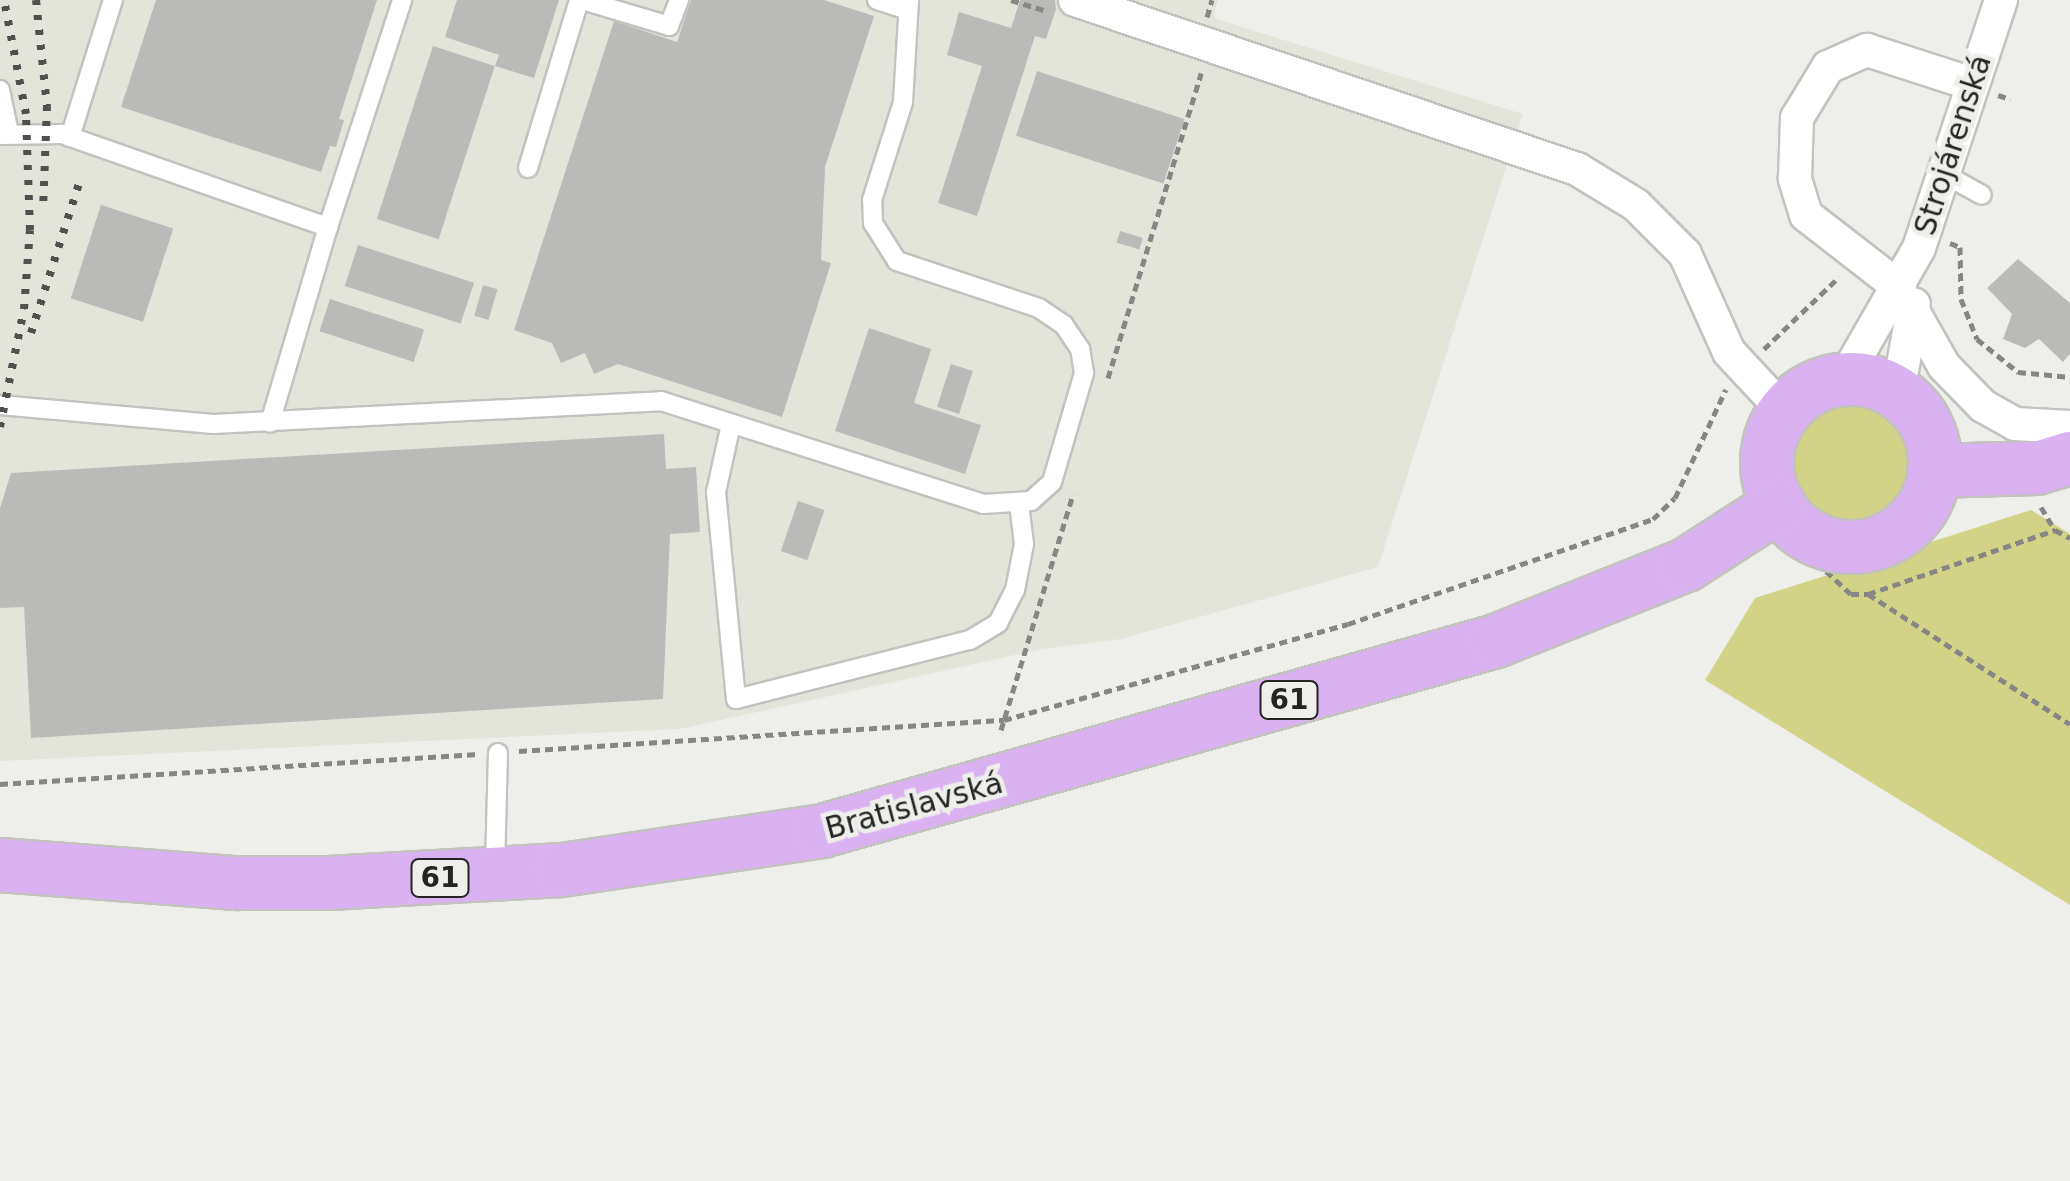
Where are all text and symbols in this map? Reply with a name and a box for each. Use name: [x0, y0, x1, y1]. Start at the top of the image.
street label: Strojárenská: [1907, 50, 1999, 240]
road number: 61: [1259, 677, 1319, 723]
street label: Bratislavská: [821, 765, 1007, 847]
road number: 61: [410, 855, 470, 901]

